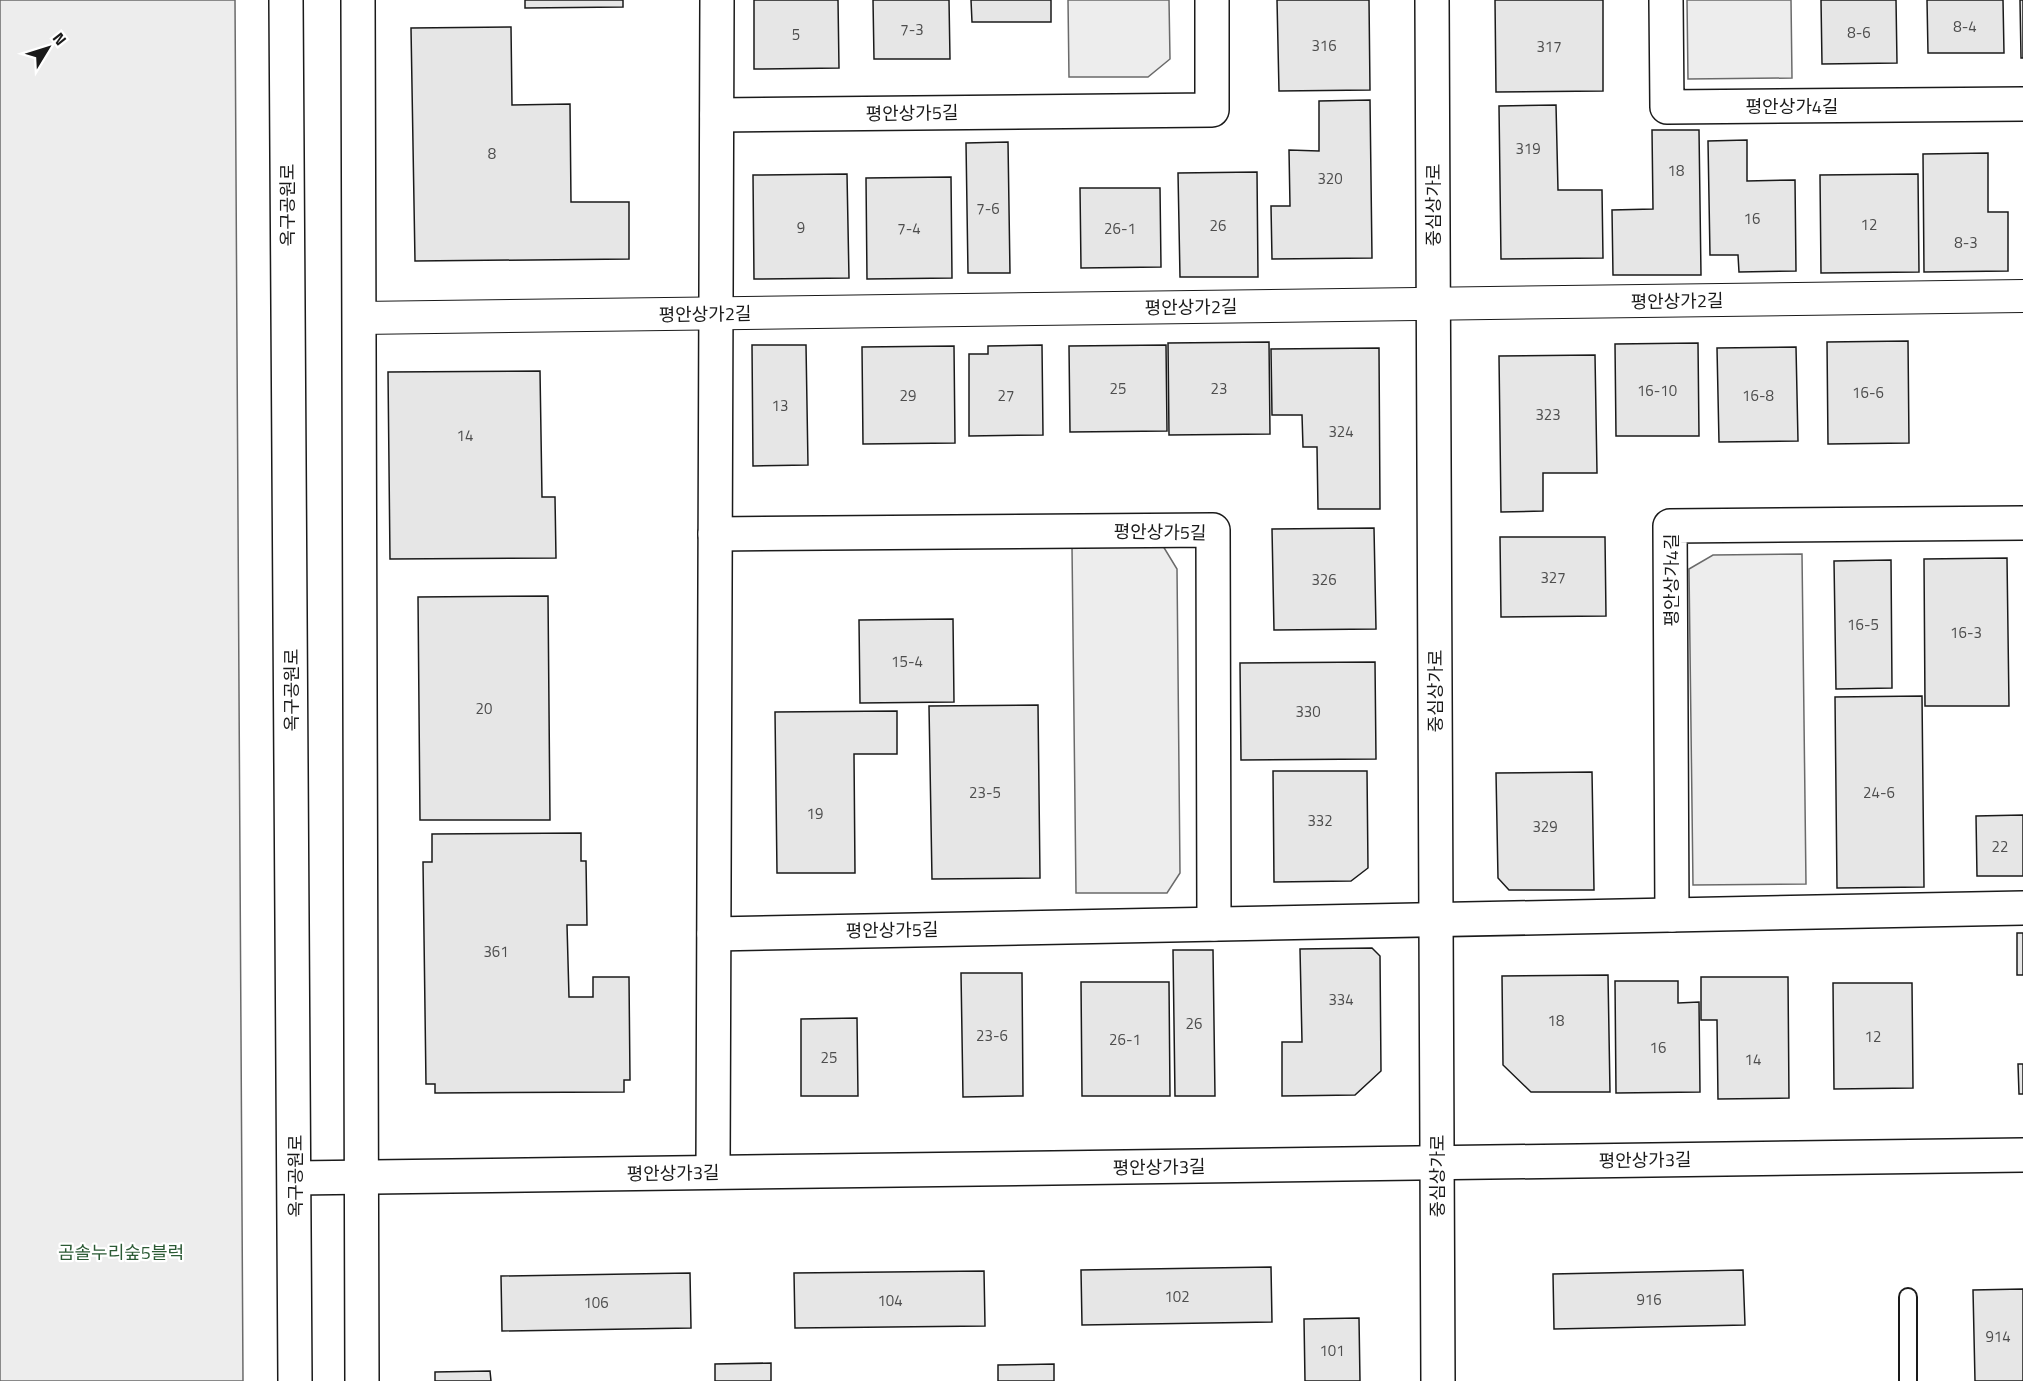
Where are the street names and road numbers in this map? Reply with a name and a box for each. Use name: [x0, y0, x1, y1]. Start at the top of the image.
street label: 평안상가4길: [1746, 93, 1838, 120]
street label: 평안상가5길: [865, 99, 959, 127]
street label: 옥구공원로: [274, 164, 301, 246]
street label: 중심상가로: [1420, 164, 1447, 246]
street label: 평안상가2길: [1630, 287, 1724, 315]
street label: 평안상가2길: [1144, 293, 1238, 321]
street label: 평안상가2길: [658, 300, 752, 328]
street label: 평안상가5길: [1113, 518, 1207, 546]
street label: 평안상가4길: [1658, 534, 1685, 626]
street label: 옥구공원로: [278, 649, 305, 731]
street label: 중심상가로: [1422, 650, 1449, 732]
street label: 평안상가5길: [845, 916, 939, 944]
street label: 옥구공원로: [282, 1135, 309, 1217]
street label: 중심상가로: [1424, 1135, 1451, 1217]
street label: 평안상가3길: [1598, 1146, 1692, 1174]
street label: 평안상가3길: [1112, 1153, 1206, 1181]
street label: 평안상가3길: [626, 1159, 720, 1187]

